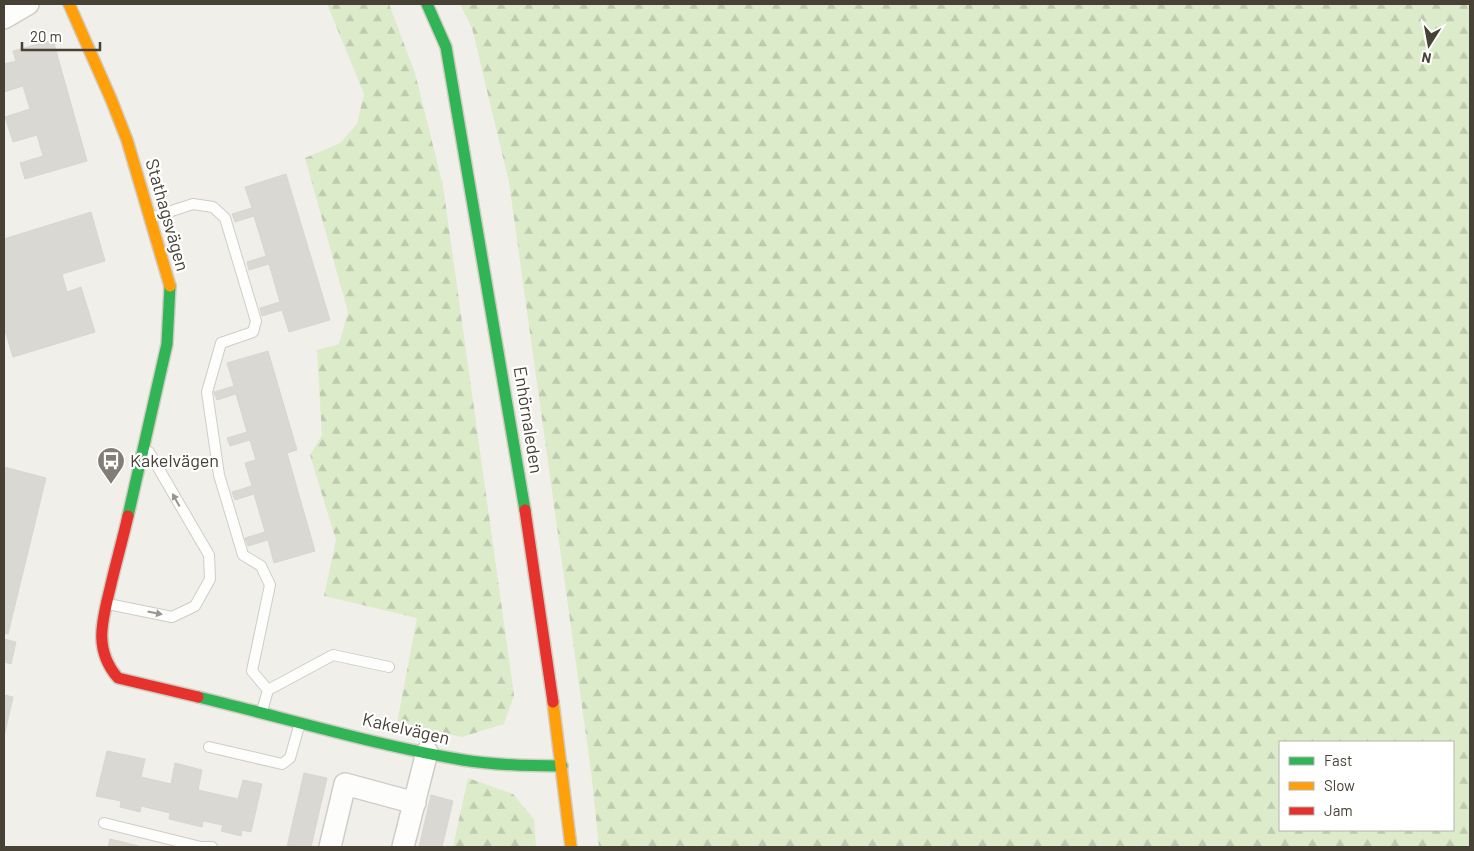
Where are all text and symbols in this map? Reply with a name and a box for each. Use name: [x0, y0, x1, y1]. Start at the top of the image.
scale bar: [22, 20, 100, 52]
north arrow: [1404, 20, 1454, 70]
text: 20 m: [30, 27, 62, 45]
text: N: [1420, 49, 1433, 67]
street label: Stathagsvägen: [141, 156, 194, 273]
street label: Enhörnaleden: [510, 365, 548, 475]
bus stop icon: Kakelvägen: [96, 446, 126, 485]
place label: Kakelvägen: [130, 449, 219, 471]
one-way arrow: [171, 493, 180, 507]
one-way arrow: [147, 610, 163, 618]
street label: Kakelvägen: [360, 707, 452, 749]
legend: [1279, 741, 1454, 831]
text: Fast: [1324, 751, 1352, 769]
text: Slow: [1324, 776, 1355, 794]
text: Jam: [1324, 801, 1353, 819]

